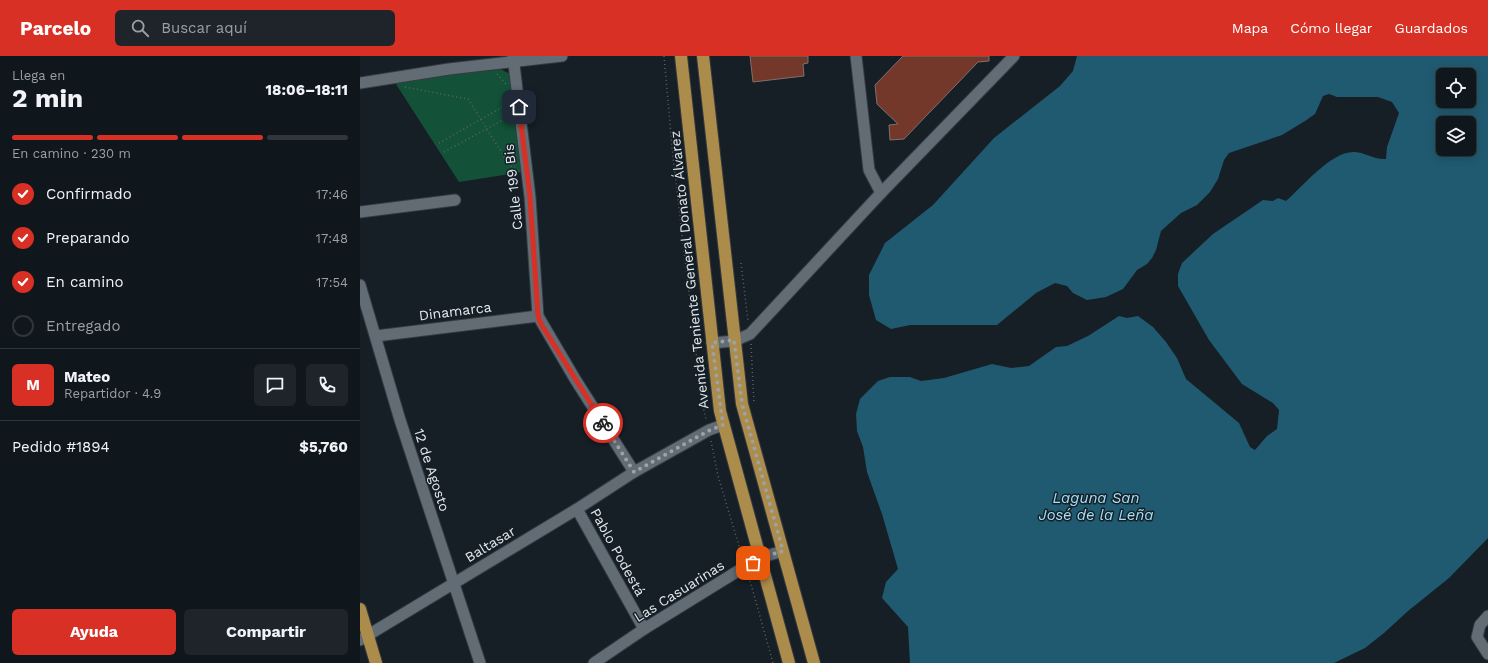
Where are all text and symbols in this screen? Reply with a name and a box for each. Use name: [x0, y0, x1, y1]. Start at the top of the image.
search box: [115, 10, 395, 46]
text: Parcelo: [20, 17, 91, 40]
icon: search: [129, 17, 151, 39]
text: Buscar aquí: [161, 19, 247, 37]
text: Mapa: [1232, 20, 1268, 36]
text: Cómo llegar: [1290, 20, 1373, 36]
text: Guardados: [1395, 20, 1468, 36]
text: Llega en: [12, 68, 65, 83]
map controls: [1436, 68, 1476, 156]
button: locate: [1436, 68, 1476, 108]
text: 18:06–18:11: [266, 81, 348, 99]
text: 2 min: [12, 83, 83, 113]
pin: [502, 90, 536, 124]
icon: home: [508, 96, 530, 118]
button: layers: [1436, 116, 1476, 156]
street label: Avenida Teniente General Donato Álvarez: [666, 130, 712, 410]
street label: Calle 199 Bis: [501, 143, 525, 231]
text: En camino · 230 m: [12, 146, 131, 161]
icon: check: [12, 183, 34, 205]
text: Confirmado: [46, 185, 132, 203]
text: 17:46: [316, 187, 348, 202]
icon: check: [12, 227, 34, 249]
text: Preparando: [46, 229, 130, 247]
text: 17:48: [316, 231, 348, 246]
icon: check: [12, 271, 34, 293]
text: En camino: [46, 273, 123, 291]
text: 17:54: [316, 275, 348, 290]
street label: Dinamarca: [418, 299, 492, 323]
text: Entregado: [46, 317, 120, 335]
button: chat: [254, 364, 296, 406]
button: phone: [306, 364, 348, 406]
text: Mateo: [64, 368, 110, 386]
text: M: [26, 376, 40, 394]
text: Repartidor · 4.9: [64, 386, 161, 401]
courier: [583, 403, 623, 443]
icon: bike: [592, 412, 614, 434]
street label: 12 de Agosto: [411, 427, 453, 513]
text: Pedido #1894: [12, 438, 110, 456]
text: $5,760: [299, 438, 348, 456]
water label: Laguna San José de la Leña: [1039, 489, 1153, 524]
street label: Pablo Podestá: [587, 505, 649, 599]
street label: Baltasar: [462, 523, 518, 565]
pin: [736, 546, 770, 580]
icon: bag: [742, 552, 764, 574]
street label: Las Casuarinas: [631, 557, 727, 625]
button: Ayuda: [12, 609, 176, 655]
button: Compartir: [184, 609, 348, 655]

